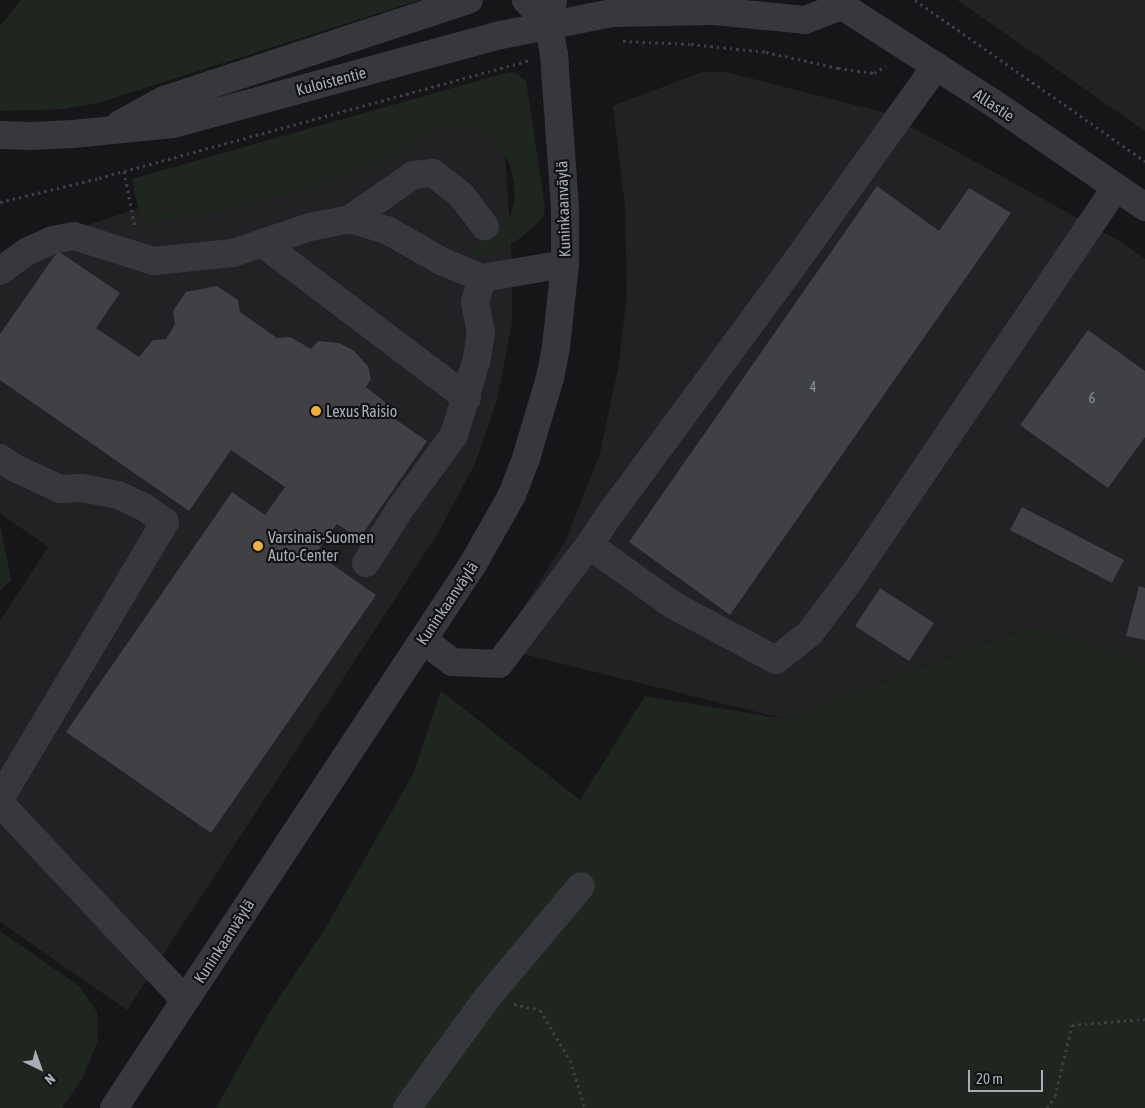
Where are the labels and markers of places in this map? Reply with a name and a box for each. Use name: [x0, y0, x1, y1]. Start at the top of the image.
place label: Lexus Raisio: [326, 401, 397, 421]
marker: Lexus Raisio: [310, 405, 322, 417]
place label: Varsinais-Suomen Auto-Center: [268, 527, 374, 565]
marker: Varsinais-Suomen Auto-Center: [252, 540, 264, 552]

